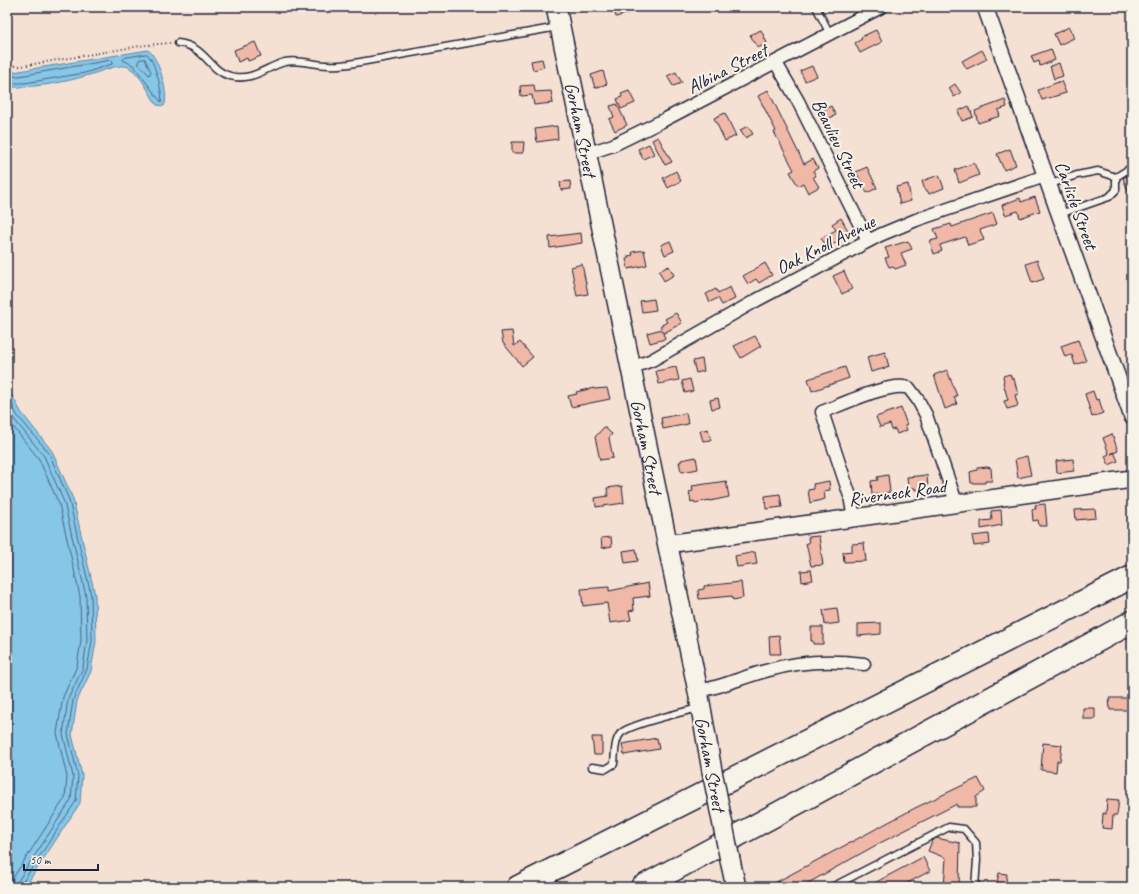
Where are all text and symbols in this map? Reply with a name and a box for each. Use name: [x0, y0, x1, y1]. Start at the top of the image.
street label: Albina Street: [683, 37, 774, 99]
street label: Gorham Street: [559, 80, 602, 182]
street label: Beaulieu Street: [806, 95, 871, 193]
street label: Carlisle Street: [1049, 158, 1104, 254]
street label: Oak Knoll Avenue: [772, 209, 881, 280]
street label: Gorham Street: [625, 397, 668, 499]
street label: Riverneck Road: [847, 474, 950, 512]
street label: Gorham Street: [689, 715, 731, 816]
scale bar: [24, 846, 98, 872]
text: 50 m: [30, 852, 52, 868]

